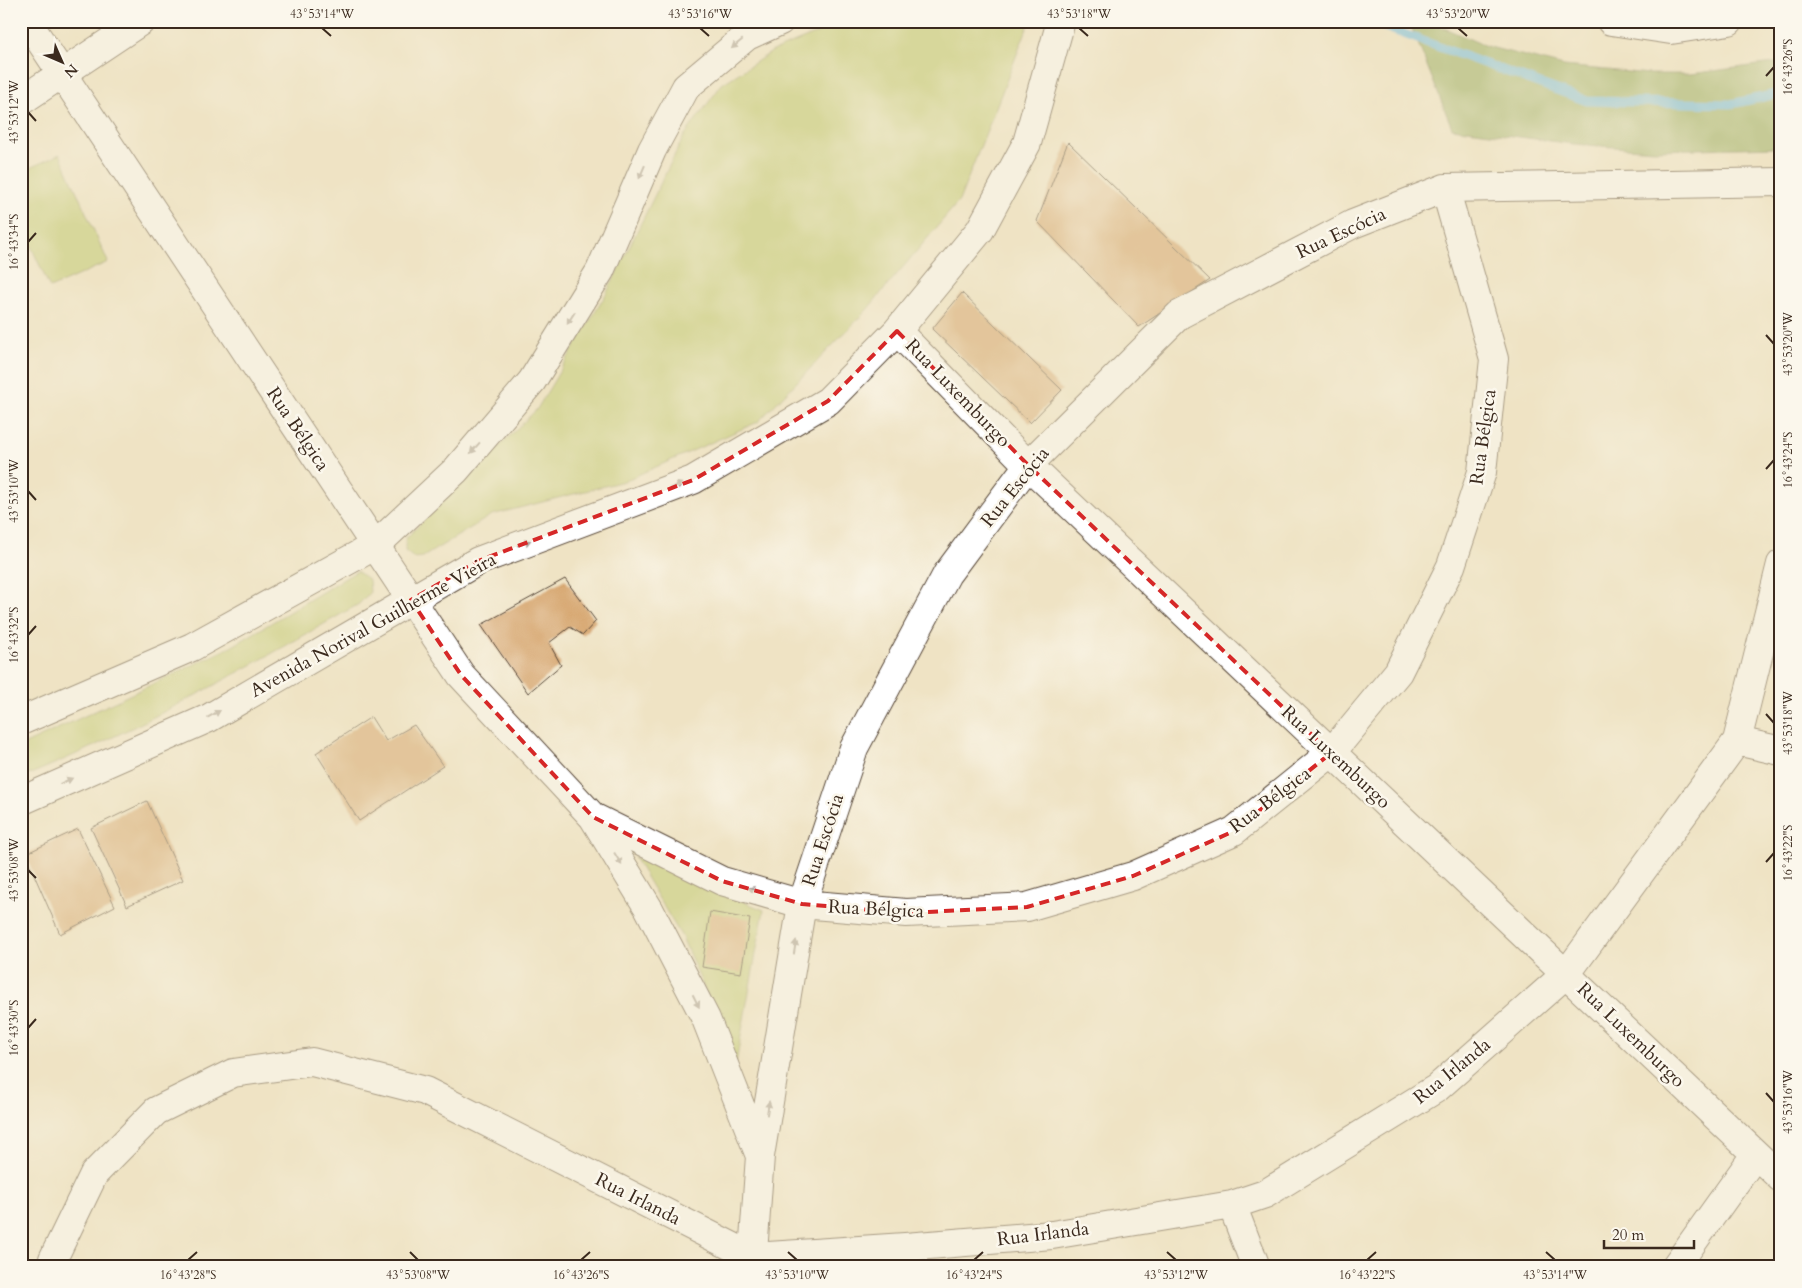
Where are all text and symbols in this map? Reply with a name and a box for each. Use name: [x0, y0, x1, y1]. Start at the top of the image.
text: 43°53'14"W: [290, 6, 355, 22]
text: 43°53'16"W: [668, 6, 733, 22]
text: 43°53'18"W: [1047, 6, 1112, 22]
text: 43°53'20"W: [1426, 6, 1491, 22]
north arrow: [38, 38, 88, 88]
one-way arrow: [731, 38, 743, 49]
text: 16°43'26"S: [1780, 39, 1796, 95]
text: N: [60, 60, 82, 82]
text: 43°53'12"W: [6, 79, 22, 144]
one-way arrow: [638, 165, 646, 179]
street label: Rua Escócia: [1292, 201, 1390, 265]
text: 16°43'34"S: [6, 214, 22, 270]
one-way arrow: [567, 311, 576, 324]
text: 43°53'20"W: [1780, 311, 1796, 376]
street label: Rua Luxemburgo: [900, 333, 1016, 453]
street label: Rua Bélgica: [260, 382, 336, 476]
street label: Rua Bélgica: [1463, 388, 1503, 486]
text: 16°43'24"S: [1780, 432, 1796, 488]
street label: Rua Escócia: [975, 441, 1055, 533]
one-way arrow: [470, 442, 481, 454]
text: 43°53'10"W: [6, 458, 22, 523]
one-way arrow: [669, 482, 684, 489]
one-way arrow: [517, 539, 532, 547]
street label: Avenida Norival Guilherme Vieira: [245, 546, 501, 704]
text: 16°43'32"S: [6, 607, 22, 663]
text: 43°53'18"W: [1780, 690, 1796, 755]
street label: Rua Luxemburgo: [1275, 699, 1397, 815]
one-way arrow: [207, 710, 221, 719]
street label: Rua Bélgica: [1224, 761, 1316, 839]
one-way arrow: [59, 777, 73, 785]
street label: Rua Escócia: [796, 790, 850, 890]
text: 16°43'22"S: [1780, 825, 1796, 881]
text: 43°53'08"W: [6, 837, 22, 902]
one-way arrow: [614, 852, 623, 865]
one-way arrow: [747, 886, 762, 894]
street label: Rua Bélgica: [827, 894, 925, 924]
one-way arrow: [791, 939, 799, 955]
street label: Rua Luxemburgo: [1571, 977, 1691, 1093]
one-way arrow: [692, 994, 700, 1008]
text: 16°43'30"S: [6, 1000, 22, 1056]
street label: Rua Irlanda: [1408, 1032, 1496, 1110]
text: 43°53'16"W: [1780, 1069, 1796, 1134]
one-way arrow: [764, 1099, 772, 1115]
street label: Rua Irlanda: [591, 1166, 685, 1232]
street label: Rua Irlanda: [996, 1215, 1090, 1253]
scale bar: [1604, 1218, 1694, 1250]
text: 20 m: [1612, 1225, 1644, 1245]
text: 16°43'28"S: [160, 1267, 216, 1283]
text: 43°53'08"W: [386, 1267, 451, 1283]
text: 16°43'26"S: [553, 1267, 609, 1283]
text: 43°53'10"W: [765, 1267, 830, 1283]
text: 16°43'24"S: [946, 1267, 1002, 1283]
text: 43°53'12"W: [1144, 1267, 1209, 1283]
text: 16°43'22"S: [1339, 1267, 1395, 1283]
text: 43°53'14"W: [1523, 1267, 1588, 1283]

